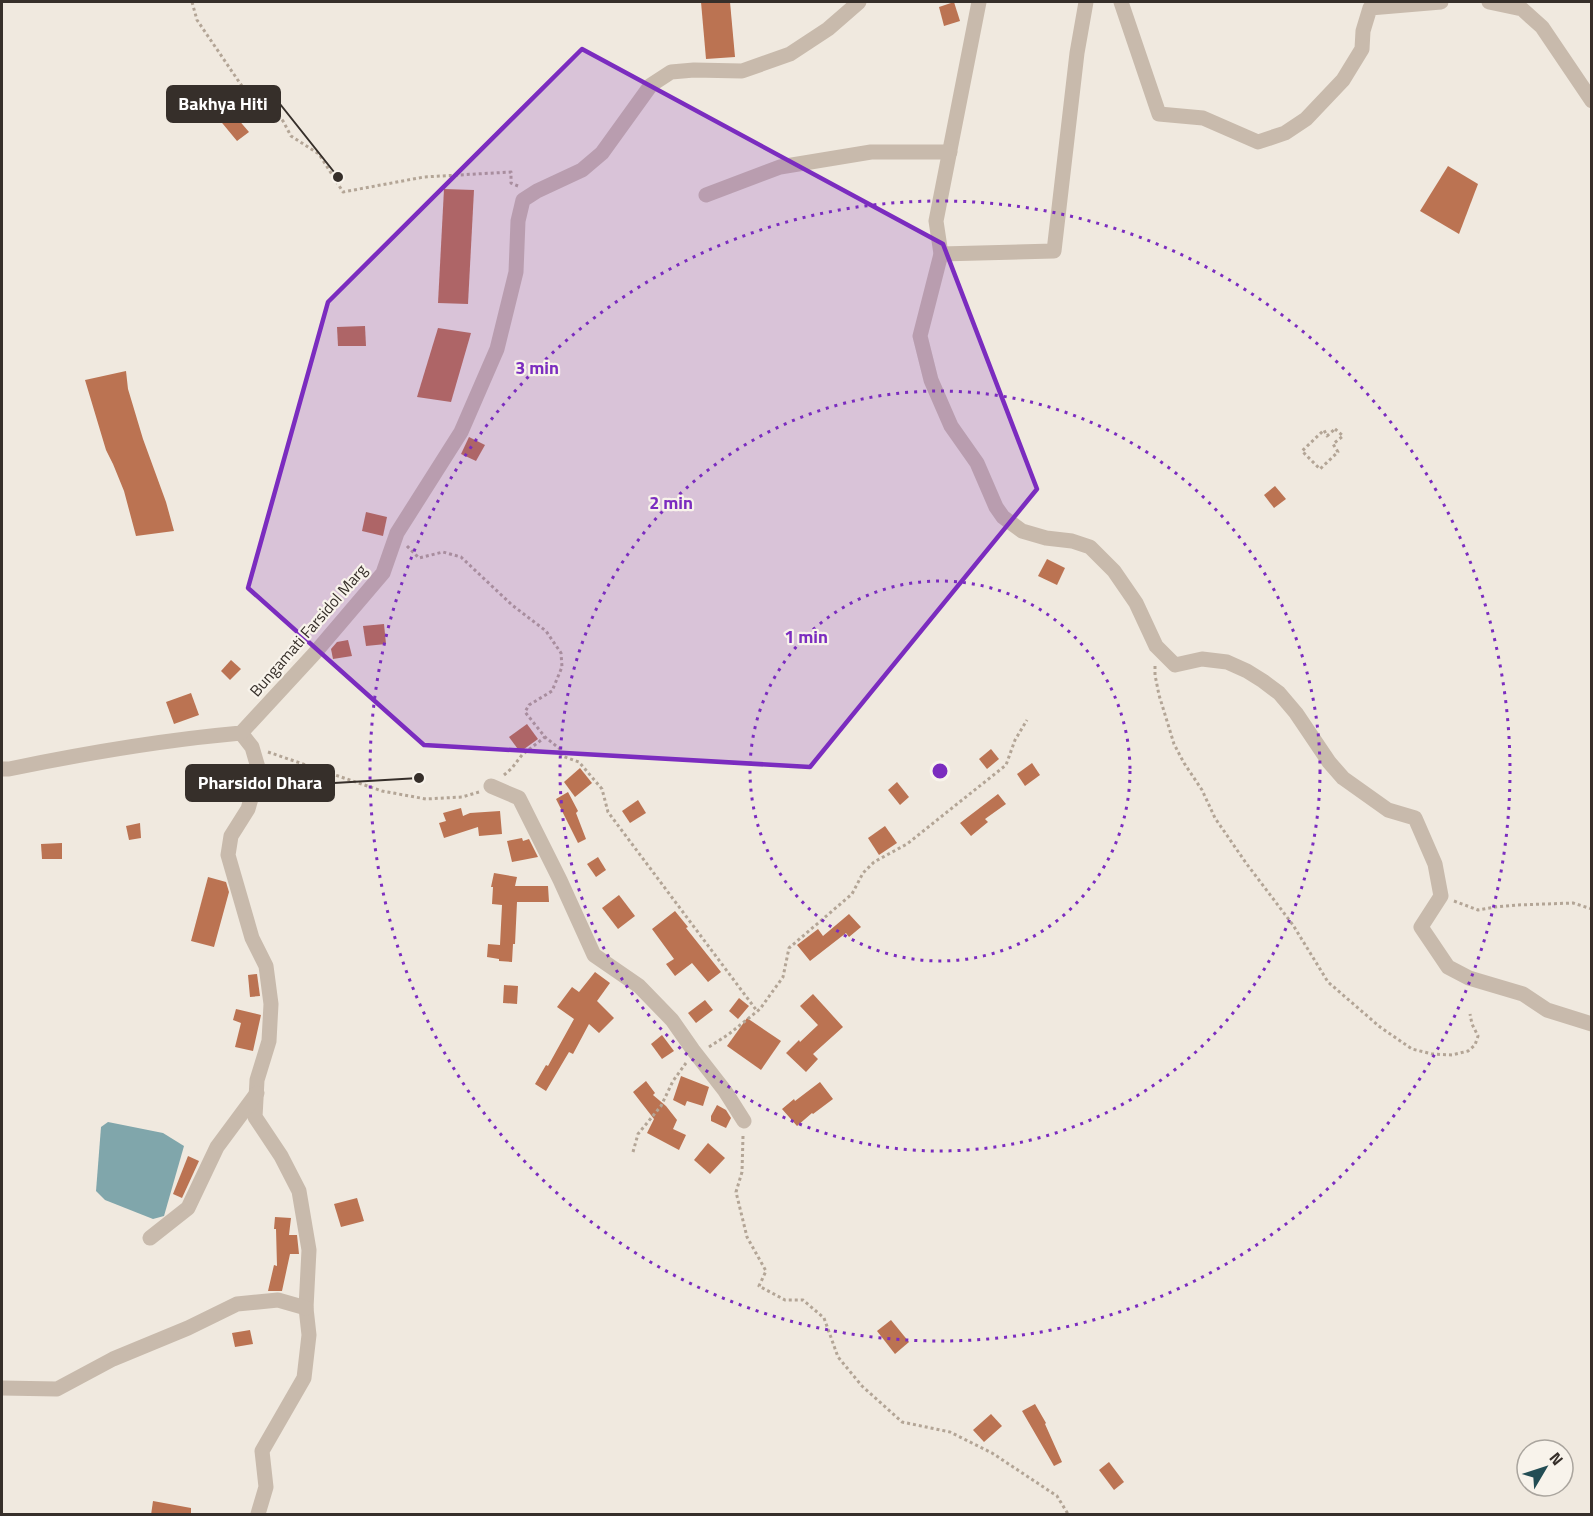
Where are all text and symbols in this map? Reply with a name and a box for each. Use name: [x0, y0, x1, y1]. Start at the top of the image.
callout: Bakhya Hiti: [167, 86, 280, 122]
text: Bakhya Hiti: [178, 90, 268, 117]
text: 3 min: [515, 354, 559, 381]
text: 2 min: [649, 489, 693, 516]
street label: Bungamati Farsidol Marg: [244, 558, 372, 702]
text: 1 min: [784, 623, 828, 650]
centre of rings: [930, 761, 950, 781]
callout: Pharsidol Dhara: [186, 765, 334, 801]
text: Pharsidol Dhara: [198, 769, 322, 796]
north arrow: [1515, 1438, 1575, 1498]
text: N: [1544, 1447, 1569, 1470]

